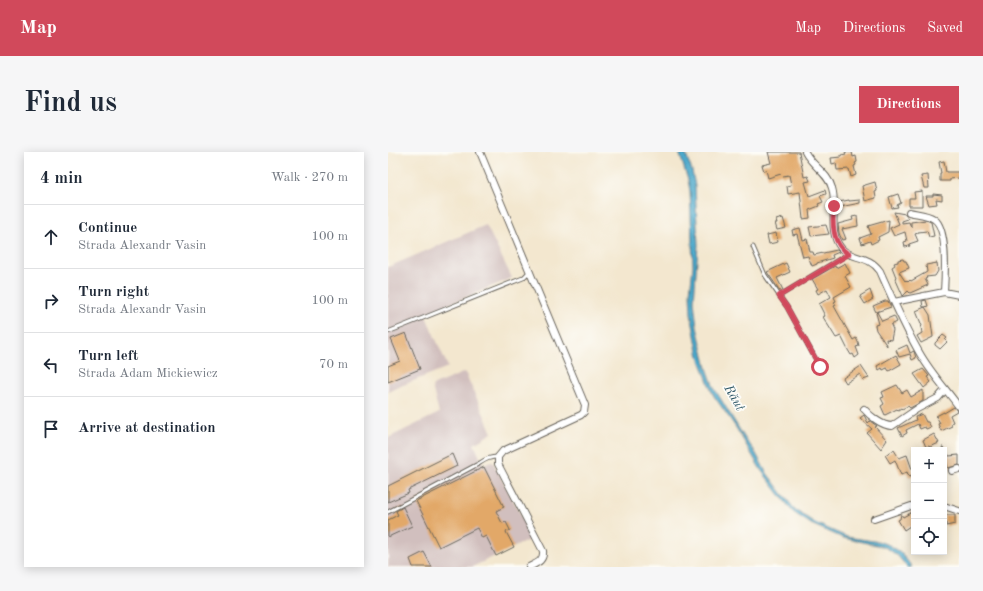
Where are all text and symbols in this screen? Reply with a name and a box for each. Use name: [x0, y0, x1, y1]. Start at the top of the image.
text: Map: [20, 19, 57, 38]
text: Map: [795, 21, 821, 35]
text: Directions: [843, 21, 905, 35]
text: Saved: [927, 21, 963, 35]
button: Directions: [859, 86, 959, 123]
text: Find us: [24, 90, 117, 118]
text: 4 min: [40, 170, 83, 187]
text: Walk · 270 m: [271, 171, 348, 184]
route end: [825, 197, 843, 215]
text: Continue: [78, 221, 137, 236]
icon: ahead: [40, 226, 62, 248]
text: 100 m: [311, 230, 348, 243]
text: Strada Alexandr Vasin: [78, 239, 206, 252]
text: Turn right: [78, 285, 149, 300]
icon: right: [40, 290, 62, 312]
text: 100 m: [311, 294, 348, 307]
text: Strada Alexandr Vasin: [78, 303, 206, 316]
text: Turn left: [78, 349, 138, 364]
icon: left: [40, 354, 62, 376]
text: 70 m: [319, 358, 348, 371]
route start: [811, 358, 829, 376]
text: Strada Adam Mickiewicz: [78, 367, 218, 380]
water label: Răut: [721, 382, 747, 414]
icon: arrive: [40, 418, 62, 440]
text: Arrive at destination: [78, 421, 216, 436]
map controls: [911, 447, 947, 555]
button: +: [911, 447, 947, 483]
button: −: [911, 483, 947, 519]
button: locate: [911, 519, 947, 555]

